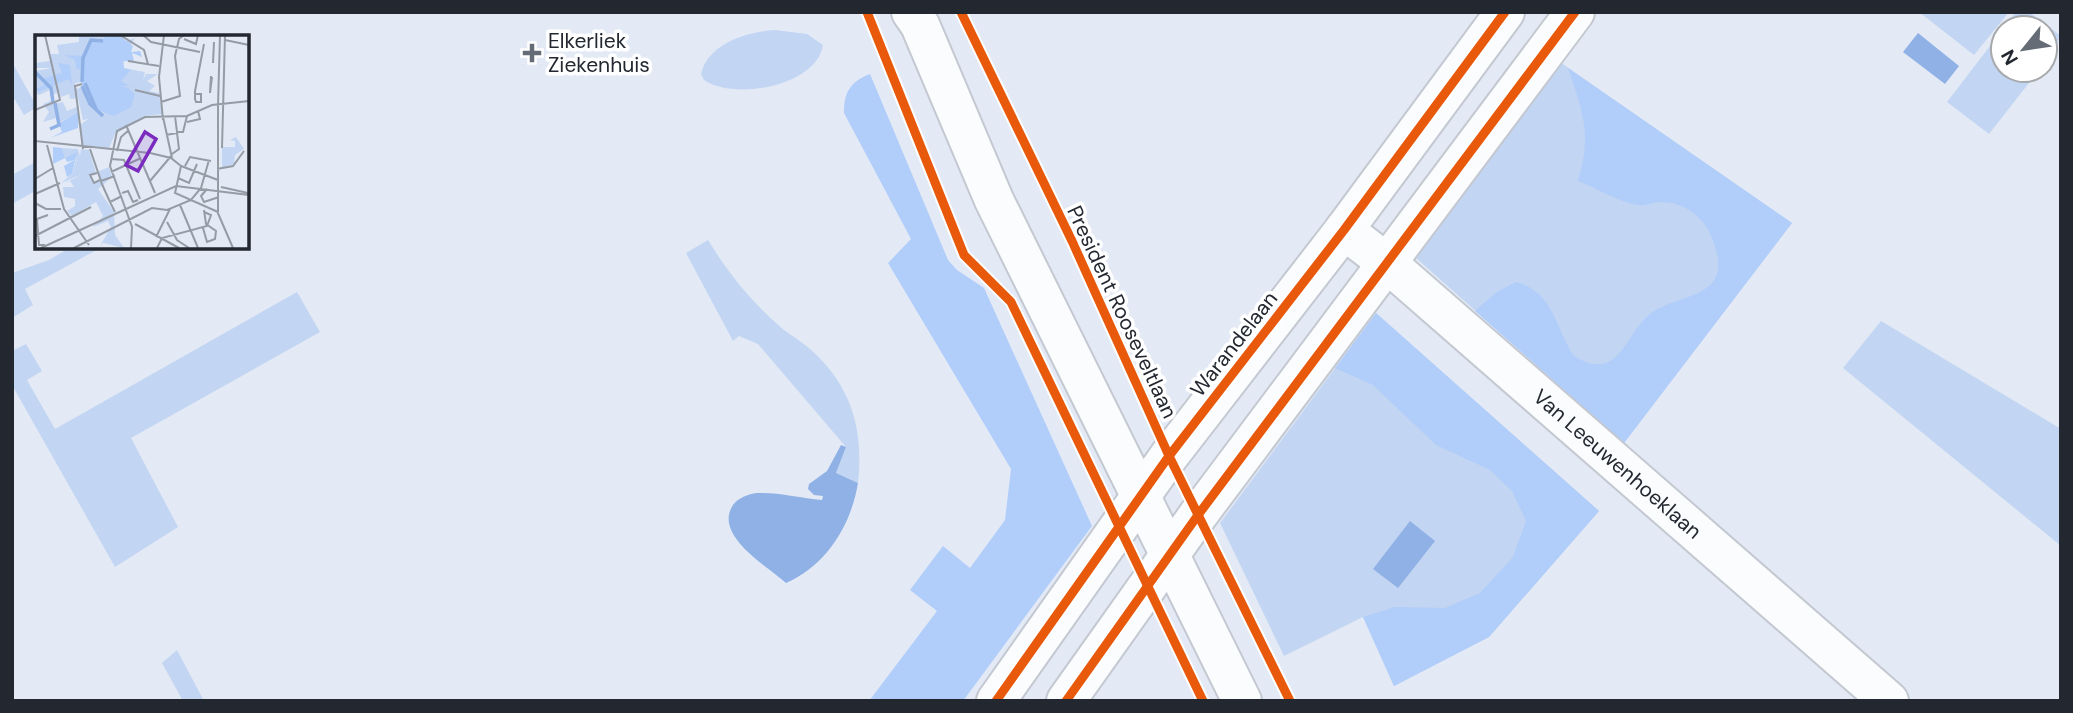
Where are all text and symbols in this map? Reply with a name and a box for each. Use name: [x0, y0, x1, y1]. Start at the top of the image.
north arrow: [1989, 14, 2059, 84]
place label: Elkerliek Ziekenhuis: [548, 27, 650, 79]
inset map: [35, 35, 248, 248]
marker: Elkerliek Ziekenhuis: [522, 43, 542, 63]
text: N: [1995, 45, 2024, 70]
street label: President Rooseveltlaan: [1060, 201, 1184, 423]
street label: Warandelaan: [1184, 285, 1284, 403]
street label: Van Leeuwenhoeklaan: [1527, 383, 1708, 545]

